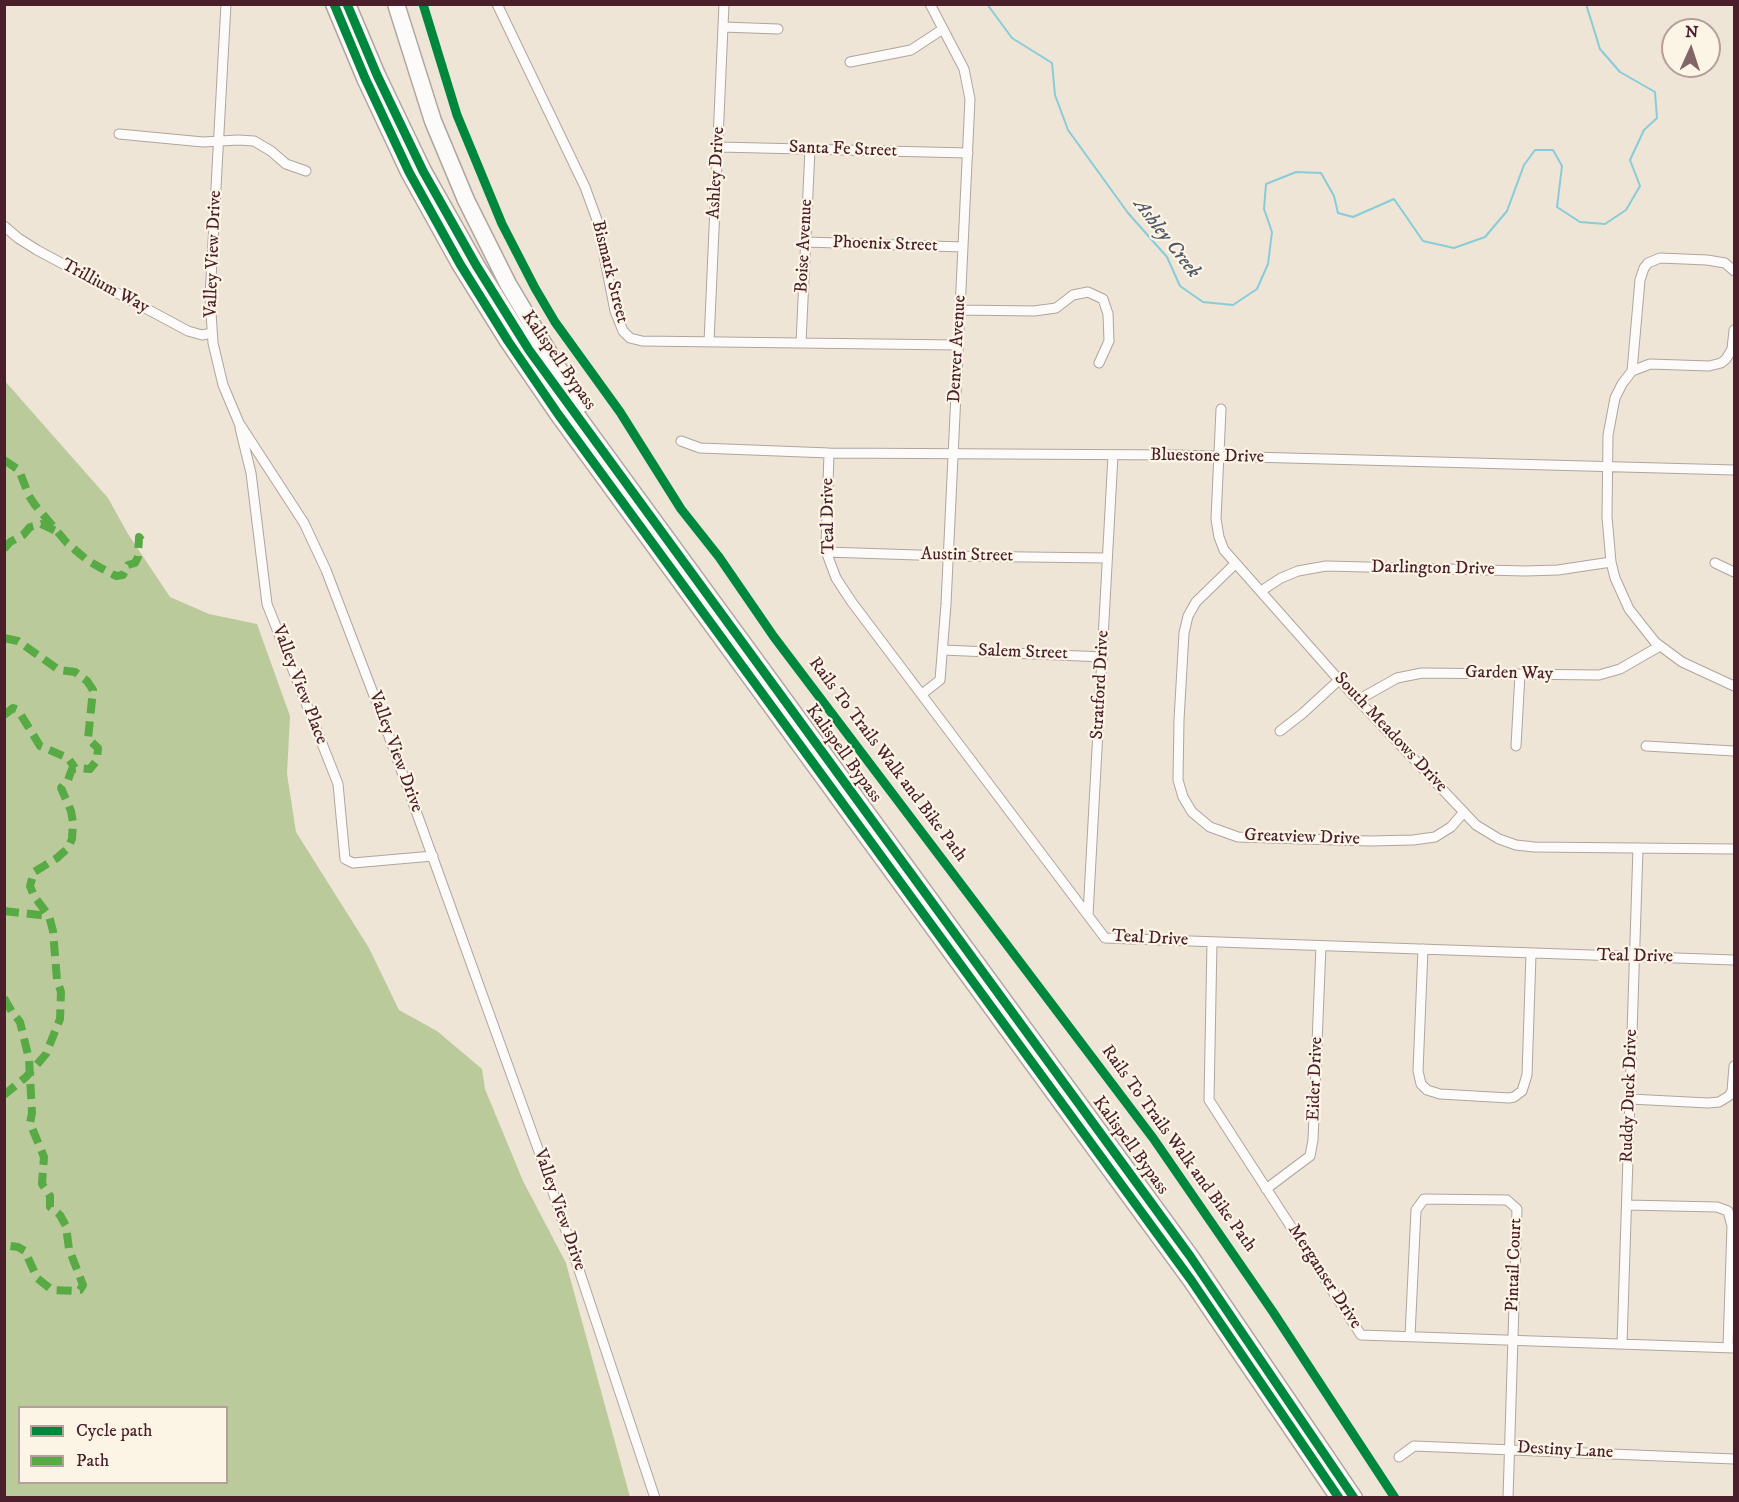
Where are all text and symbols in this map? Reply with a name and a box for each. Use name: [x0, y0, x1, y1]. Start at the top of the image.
north arrow: [1661, 18, 1721, 78]
text: N: [1685, 22, 1699, 42]
street label: Ashley Drive: [704, 126, 730, 220]
street label: Santa Fe Street: [789, 137, 897, 163]
street label: Valley View Drive: [201, 190, 227, 318]
water label: Ashley Creek: [1127, 194, 1205, 284]
street label: Boise Avenue: [792, 198, 818, 294]
street label: Bismark Street: [586, 218, 632, 326]
street label: Phoenix Street: [832, 232, 938, 258]
street label: Trillium Way: [58, 255, 152, 319]
street label: Denver Avenue: [944, 295, 972, 403]
street label: Kalispell Bypass: [516, 307, 600, 415]
street label: Bluestone Drive: [1150, 445, 1264, 469]
street label: Teal Drive: [818, 478, 840, 554]
street label: Austin Street: [921, 544, 1013, 568]
street label: Darlington Drive: [1371, 557, 1495, 581]
street label: Valley View Place: [266, 622, 332, 748]
street label: Stratford Drive: [1087, 630, 1115, 740]
street label: Salem Street: [978, 641, 1068, 665]
street label: Rails To Trails Walk and Bike Path: [803, 654, 971, 866]
street label: Garden Way: [1465, 662, 1553, 686]
street label: South Meadows Drive: [1329, 668, 1451, 798]
street label: Valley View Drive: [363, 688, 427, 816]
street label: Kalispell Bypass: [800, 701, 886, 807]
street label: Greatview Drive: [1244, 825, 1360, 851]
street label: Teal Drive: [1111, 926, 1189, 952]
street label: Teal Drive: [1597, 946, 1673, 968]
street label: Ruddy Duck Drive: [1617, 1029, 1643, 1163]
street label: Eider Drive: [1304, 1036, 1328, 1122]
street label: Rails To Trails Walk and Bike Path: [1096, 1041, 1260, 1257]
street label: Kalispell Bypass: [1087, 1093, 1173, 1199]
street label: Valley View Drive: [528, 1146, 590, 1274]
street label: Pintail Court: [1503, 1218, 1527, 1312]
street label: Merganser Drive: [1282, 1221, 1366, 1333]
legend: [18, 1406, 228, 1484]
text: Cycle path: [76, 1420, 153, 1442]
street label: Destiny Lane: [1516, 1438, 1614, 1464]
text: Path: [76, 1450, 109, 1472]

